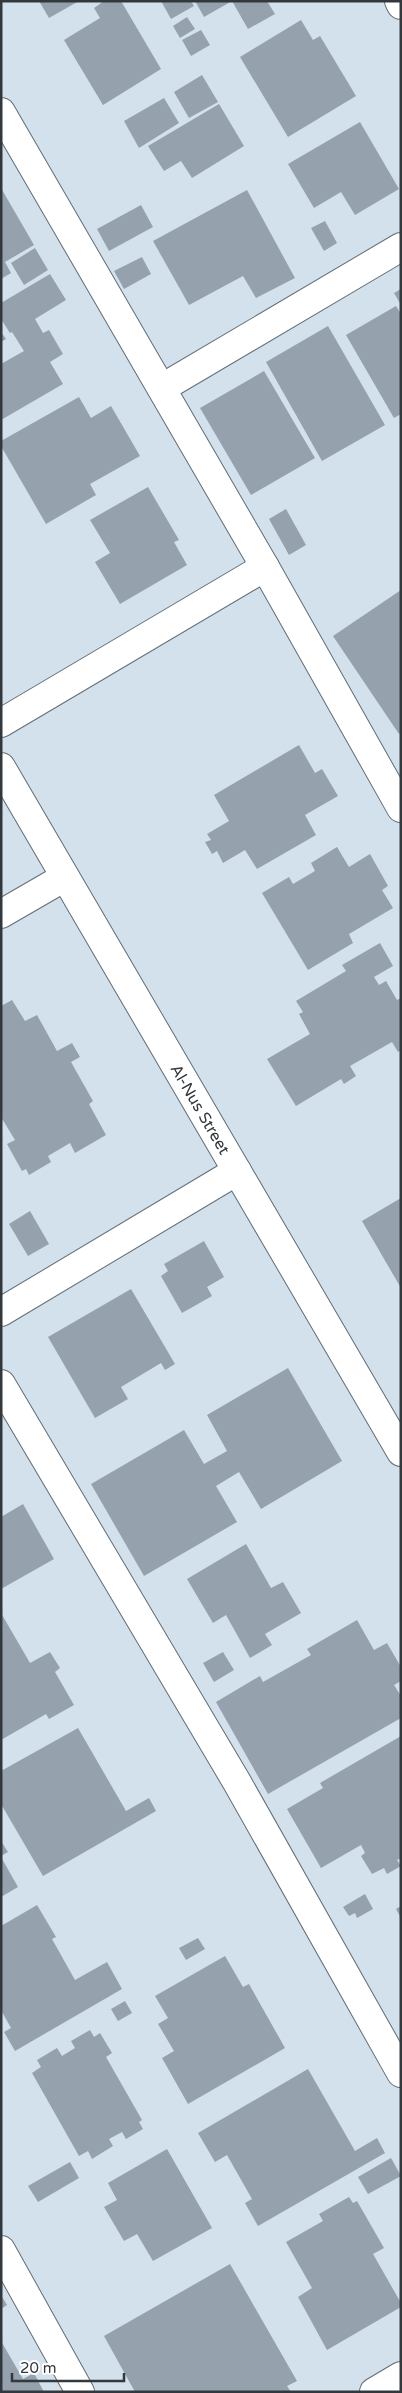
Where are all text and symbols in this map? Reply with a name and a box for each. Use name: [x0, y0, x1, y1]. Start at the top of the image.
street label: Al-Nus Street: [166, 1061, 234, 1158]
scale bar: [12, 2350, 125, 2382]
text: 20 m: [20, 2359, 57, 2377]

